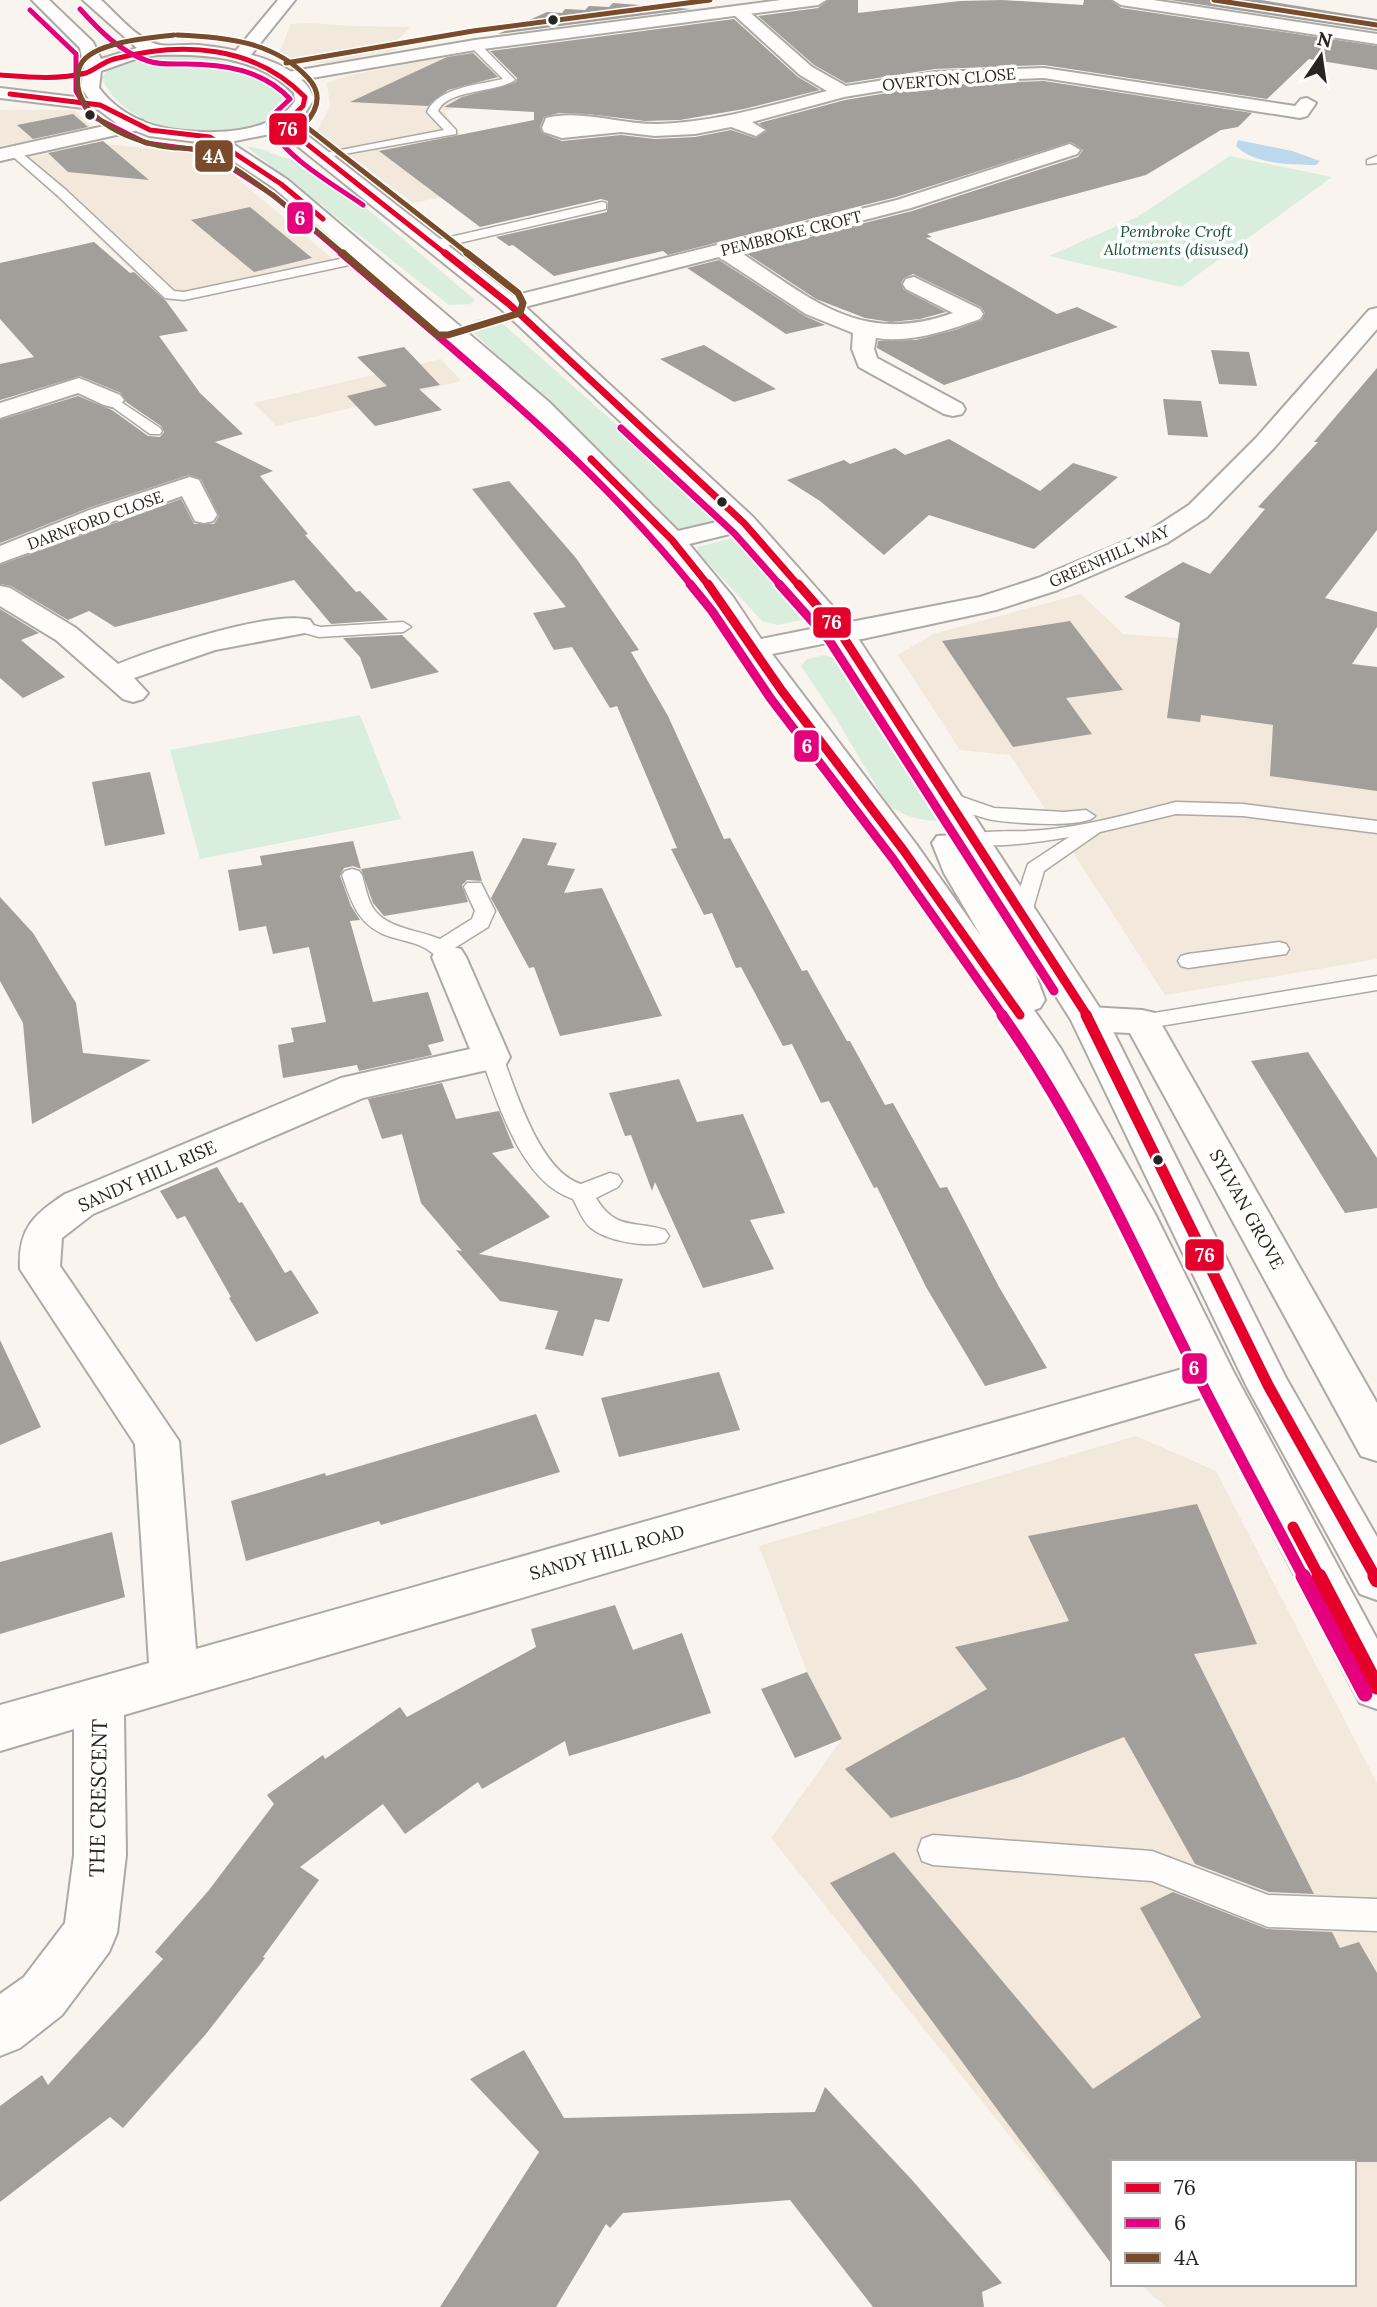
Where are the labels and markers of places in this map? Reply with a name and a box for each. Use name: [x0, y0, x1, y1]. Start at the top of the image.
unlabelled marker: [546, 13, 560, 27]
unlabelled marker: [83, 108, 97, 122]
unlabelled marker: [715, 495, 729, 509]
unlabelled marker: [1151, 1153, 1165, 1167]

